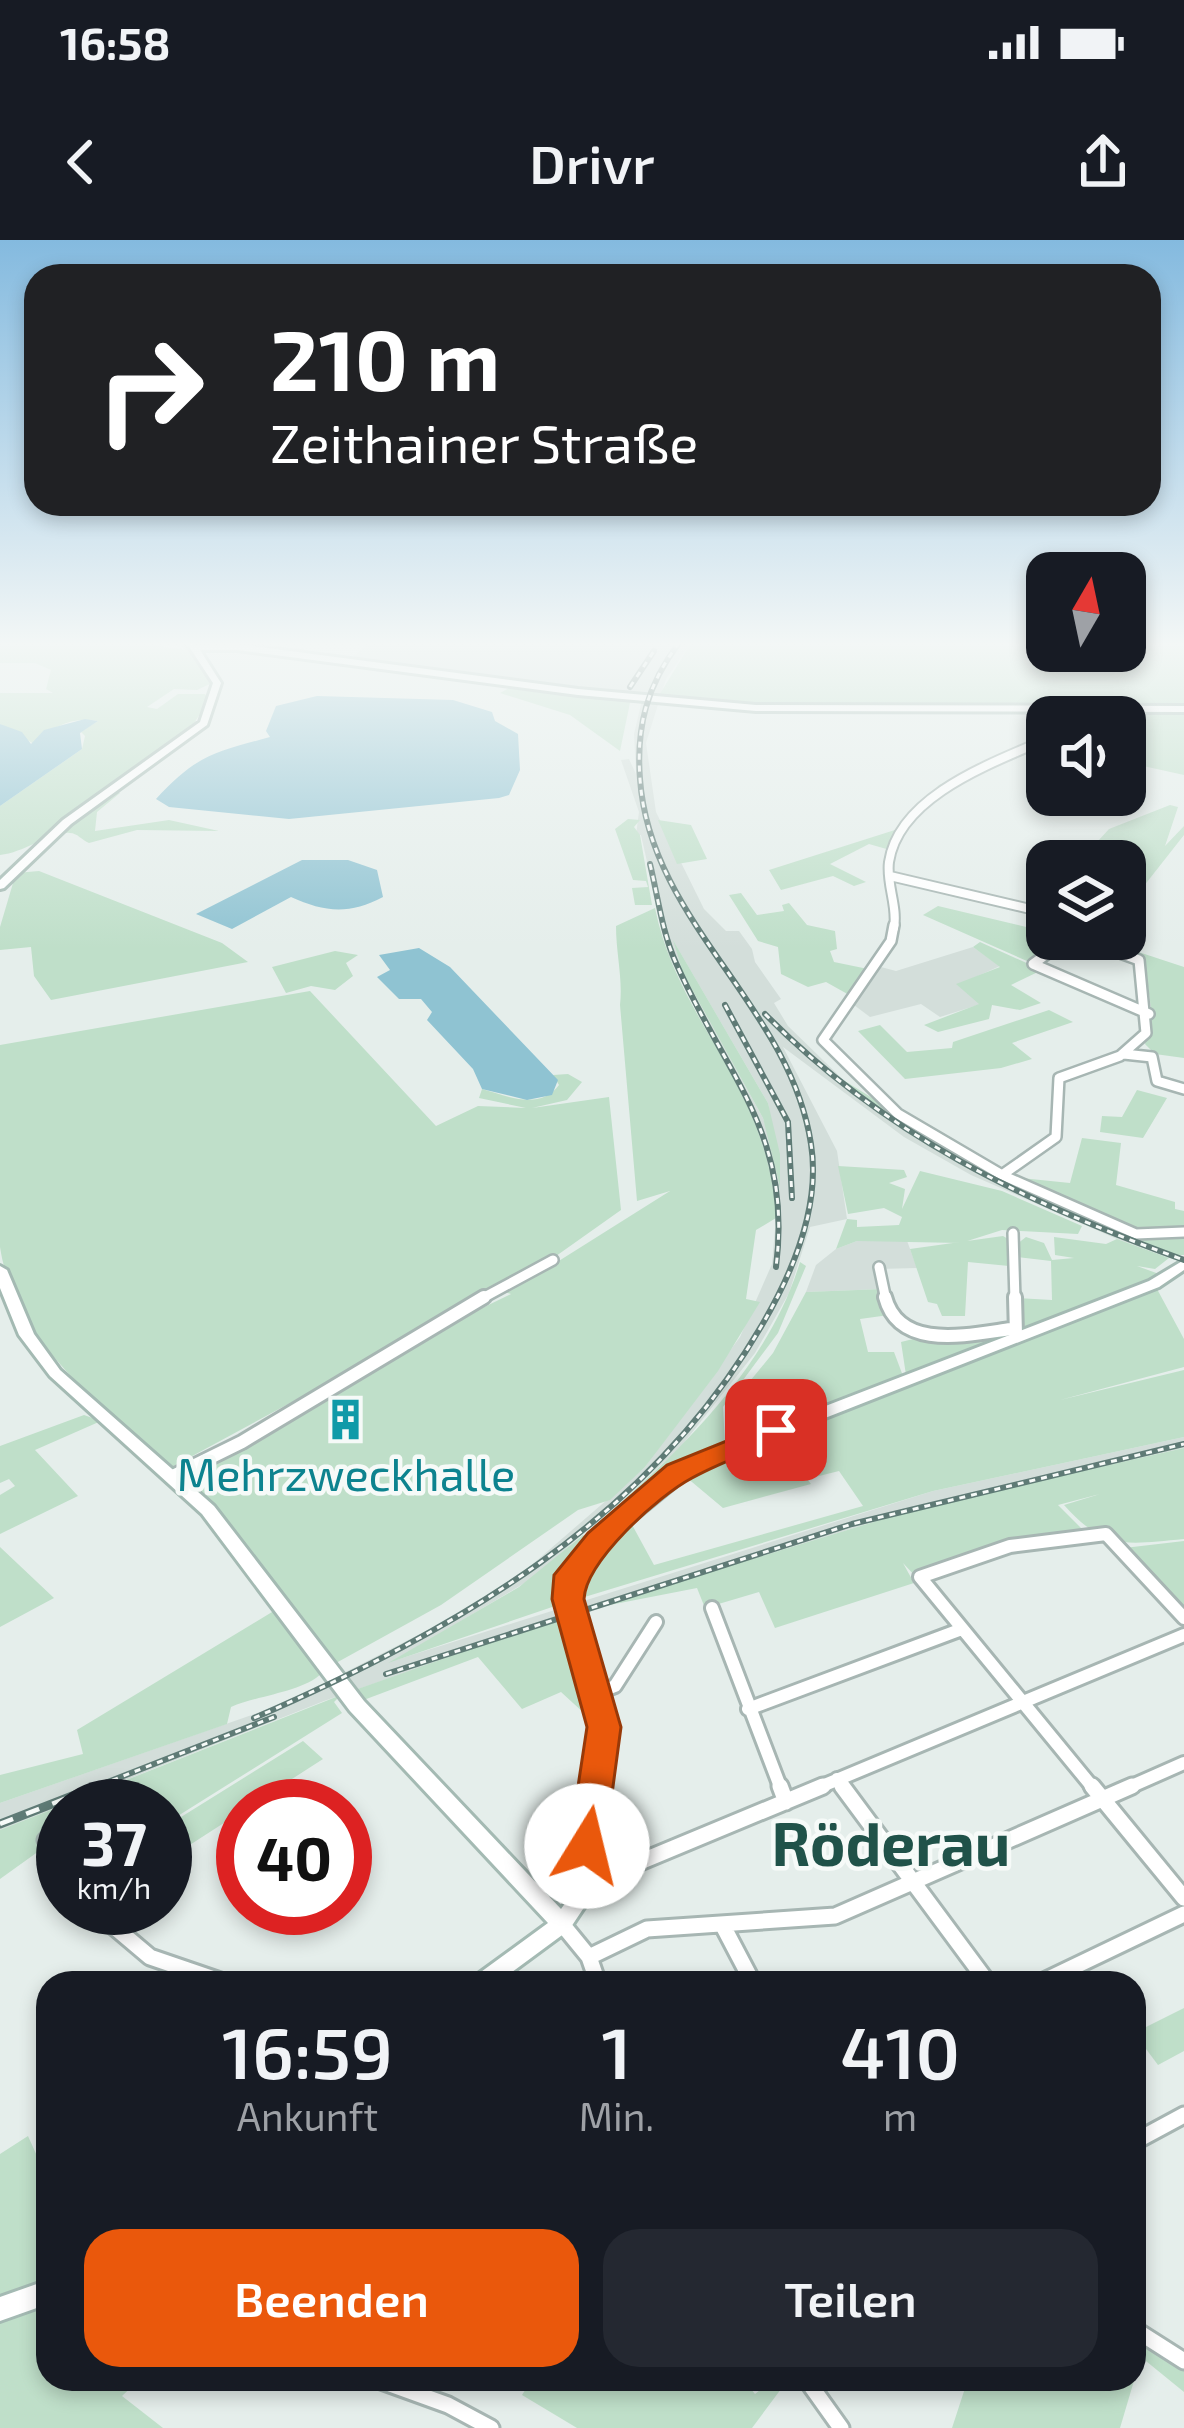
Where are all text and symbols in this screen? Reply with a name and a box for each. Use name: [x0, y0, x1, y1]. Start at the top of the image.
text: 16:58: [60, 15, 170, 69]
icon: back: [48, 129, 114, 195]
icon: share: [1070, 129, 1136, 195]
text: Drivr: [529, 130, 655, 195]
text: 210 m: [270, 307, 500, 408]
icon: right: [72, 312, 228, 468]
text: Zeithainer Straße: [270, 409, 698, 474]
north arrow: [1026, 552, 1146, 672]
map controls: [1026, 552, 1146, 960]
button: sound: [1026, 696, 1146, 816]
button: layers: [1026, 840, 1146, 960]
pin: [725, 1379, 827, 1481]
building icon: Mehrzweckhalle: [323, 1396, 369, 1442]
icon: arrive: [743, 1397, 809, 1463]
place label: Mehrzweckhalle: [177, 1446, 515, 1500]
speed limit sign: 40: [216, 1779, 372, 1935]
position arrow: [524, 1783, 650, 1909]
text: 37: [81, 1806, 147, 1878]
district label: Röderau: [772, 1806, 1010, 1878]
text: km/h: [77, 1869, 151, 1905]
text: 16:59: [222, 2007, 393, 2093]
text: 1: [602, 2007, 632, 2093]
text: 410: [840, 2007, 960, 2093]
text: Ankunft: [237, 2092, 378, 2139]
text: Min.: [579, 2092, 654, 2139]
text: m: [883, 2092, 917, 2139]
button: Beenden: [84, 2229, 579, 2367]
button: Teilen: [603, 2229, 1098, 2367]

